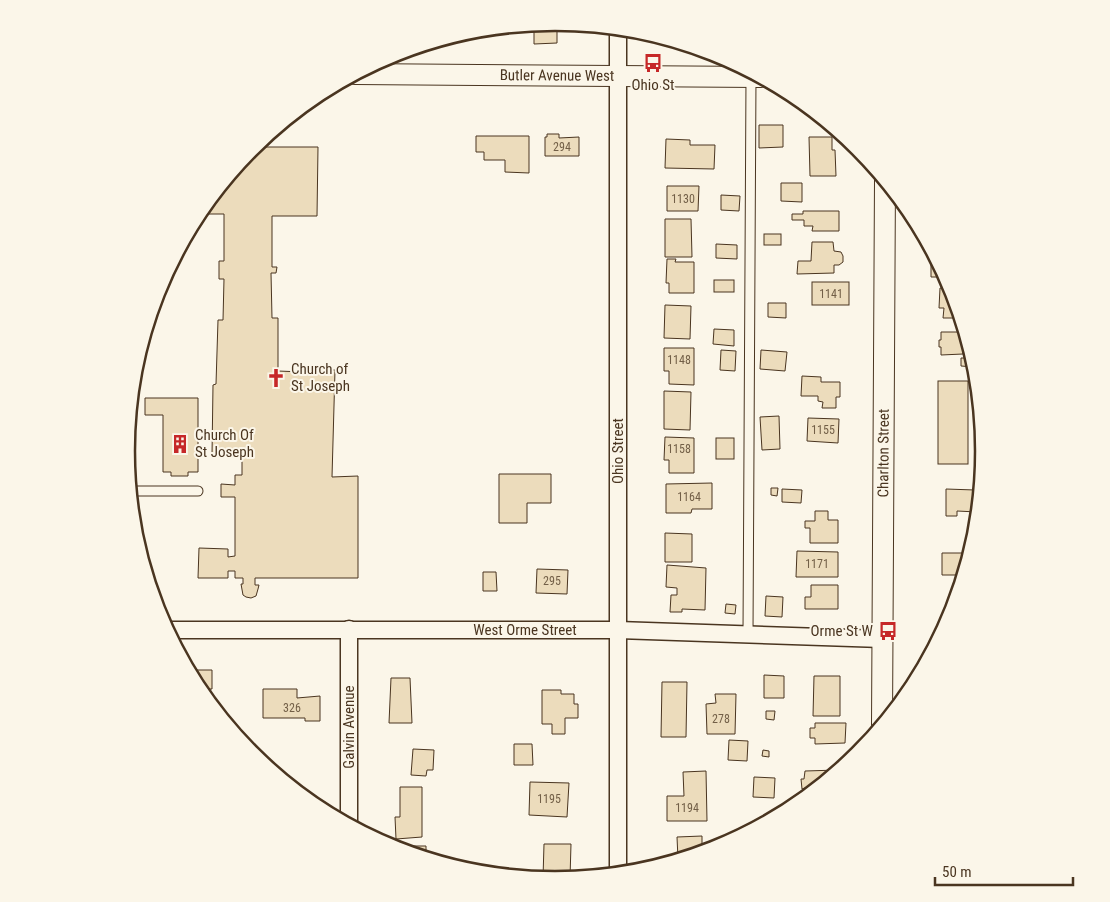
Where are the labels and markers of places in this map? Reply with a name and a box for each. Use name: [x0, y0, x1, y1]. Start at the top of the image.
bus stop icon: Ohio St: [642, 52, 664, 74]
place label: Ohio St: [632, 76, 674, 94]
place label: Church of St Joseph: [291, 360, 350, 395]
church icon: Church of St Joseph: [265, 367, 287, 389]
place label: Church Of St Joseph: [195, 426, 254, 461]
building icon: Church Of St Joseph: [169, 433, 191, 455]
bus stop icon: Orme St W: [877, 620, 899, 642]
place label: Orme St W: [811, 622, 874, 640]

